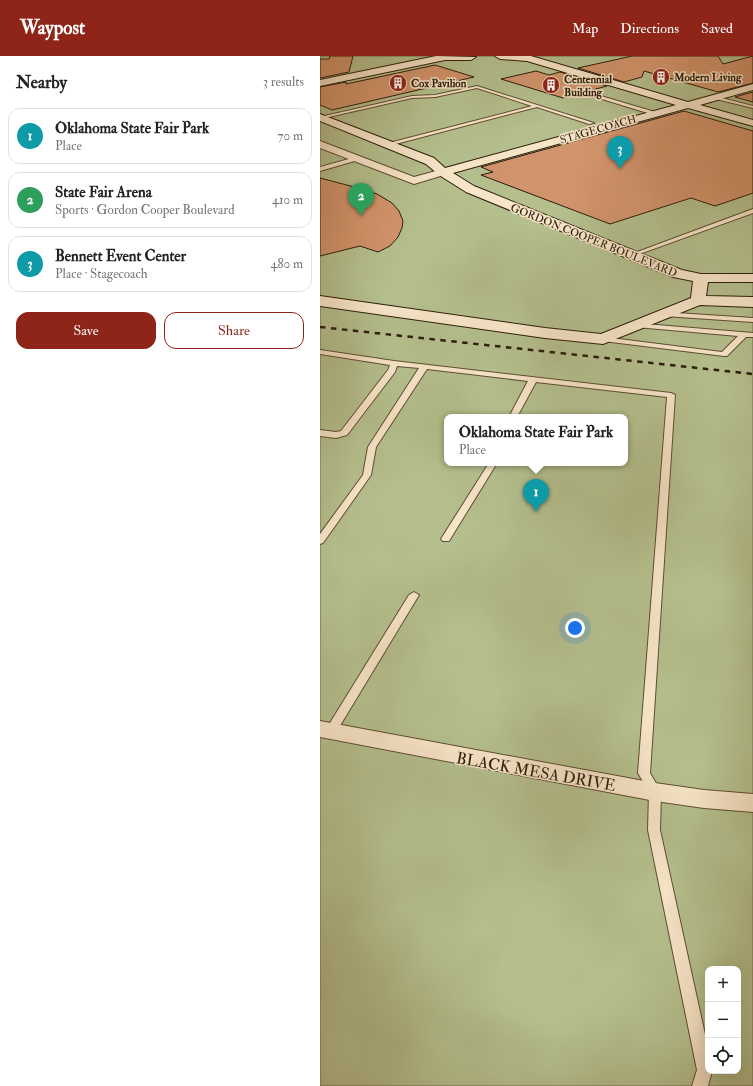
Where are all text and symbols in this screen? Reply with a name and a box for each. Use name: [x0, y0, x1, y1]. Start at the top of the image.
text: Waypost: [20, 16, 85, 40]
text: Map: [572, 20, 598, 37]
text: Directions: [620, 20, 679, 37]
text: Saved: [701, 20, 733, 37]
building icon: Modern Living: [651, 67, 671, 87]
place label: Modern Living: [673, 71, 742, 85]
text: Nearby: [16, 72, 67, 93]
building icon: Cox Pavilion: [388, 73, 408, 93]
place label: Centennial Building: [564, 73, 612, 100]
text: 3 results: [263, 74, 304, 90]
building icon: Centennial Building: [541, 75, 561, 95]
place label: Cox Pavilion: [411, 77, 467, 90]
street label: STAGECOACH: [559, 112, 638, 147]
text: Oklahoma State Fair Park: [55, 119, 209, 138]
text: 1: [28, 128, 32, 144]
text: 70 m: [278, 128, 303, 144]
pin: 3: [607, 136, 633, 169]
text: Place: [55, 138, 82, 154]
text: State Fair Arena: [55, 183, 152, 202]
pin: 2: [348, 183, 374, 216]
text: 2: [27, 192, 33, 208]
text: 410 m: [272, 192, 303, 208]
street label: GORDON COOPER BOULEVARD: [509, 201, 679, 280]
text: Sports · Gordon Cooper Boulevard: [55, 202, 235, 218]
text: Bennett Event Center: [55, 247, 186, 266]
text: 3: [28, 256, 33, 272]
text: 480 m: [270, 256, 303, 272]
text: Place · Stagecoach: [55, 266, 147, 282]
button: Save: [16, 312, 156, 349]
button: Share: [164, 312, 304, 349]
popup: [444, 414, 628, 466]
text: Oklahoma State Fair Park: [459, 423, 613, 442]
text: Place: [459, 442, 486, 458]
pin: 1: [523, 479, 549, 512]
your location: [565, 618, 585, 638]
street label: BLACK MESA DRIVE: [455, 748, 617, 796]
map controls: [705, 966, 741, 1074]
button: +: [705, 966, 741, 1002]
button: −: [705, 1002, 741, 1038]
button: locate: [705, 1038, 741, 1074]

